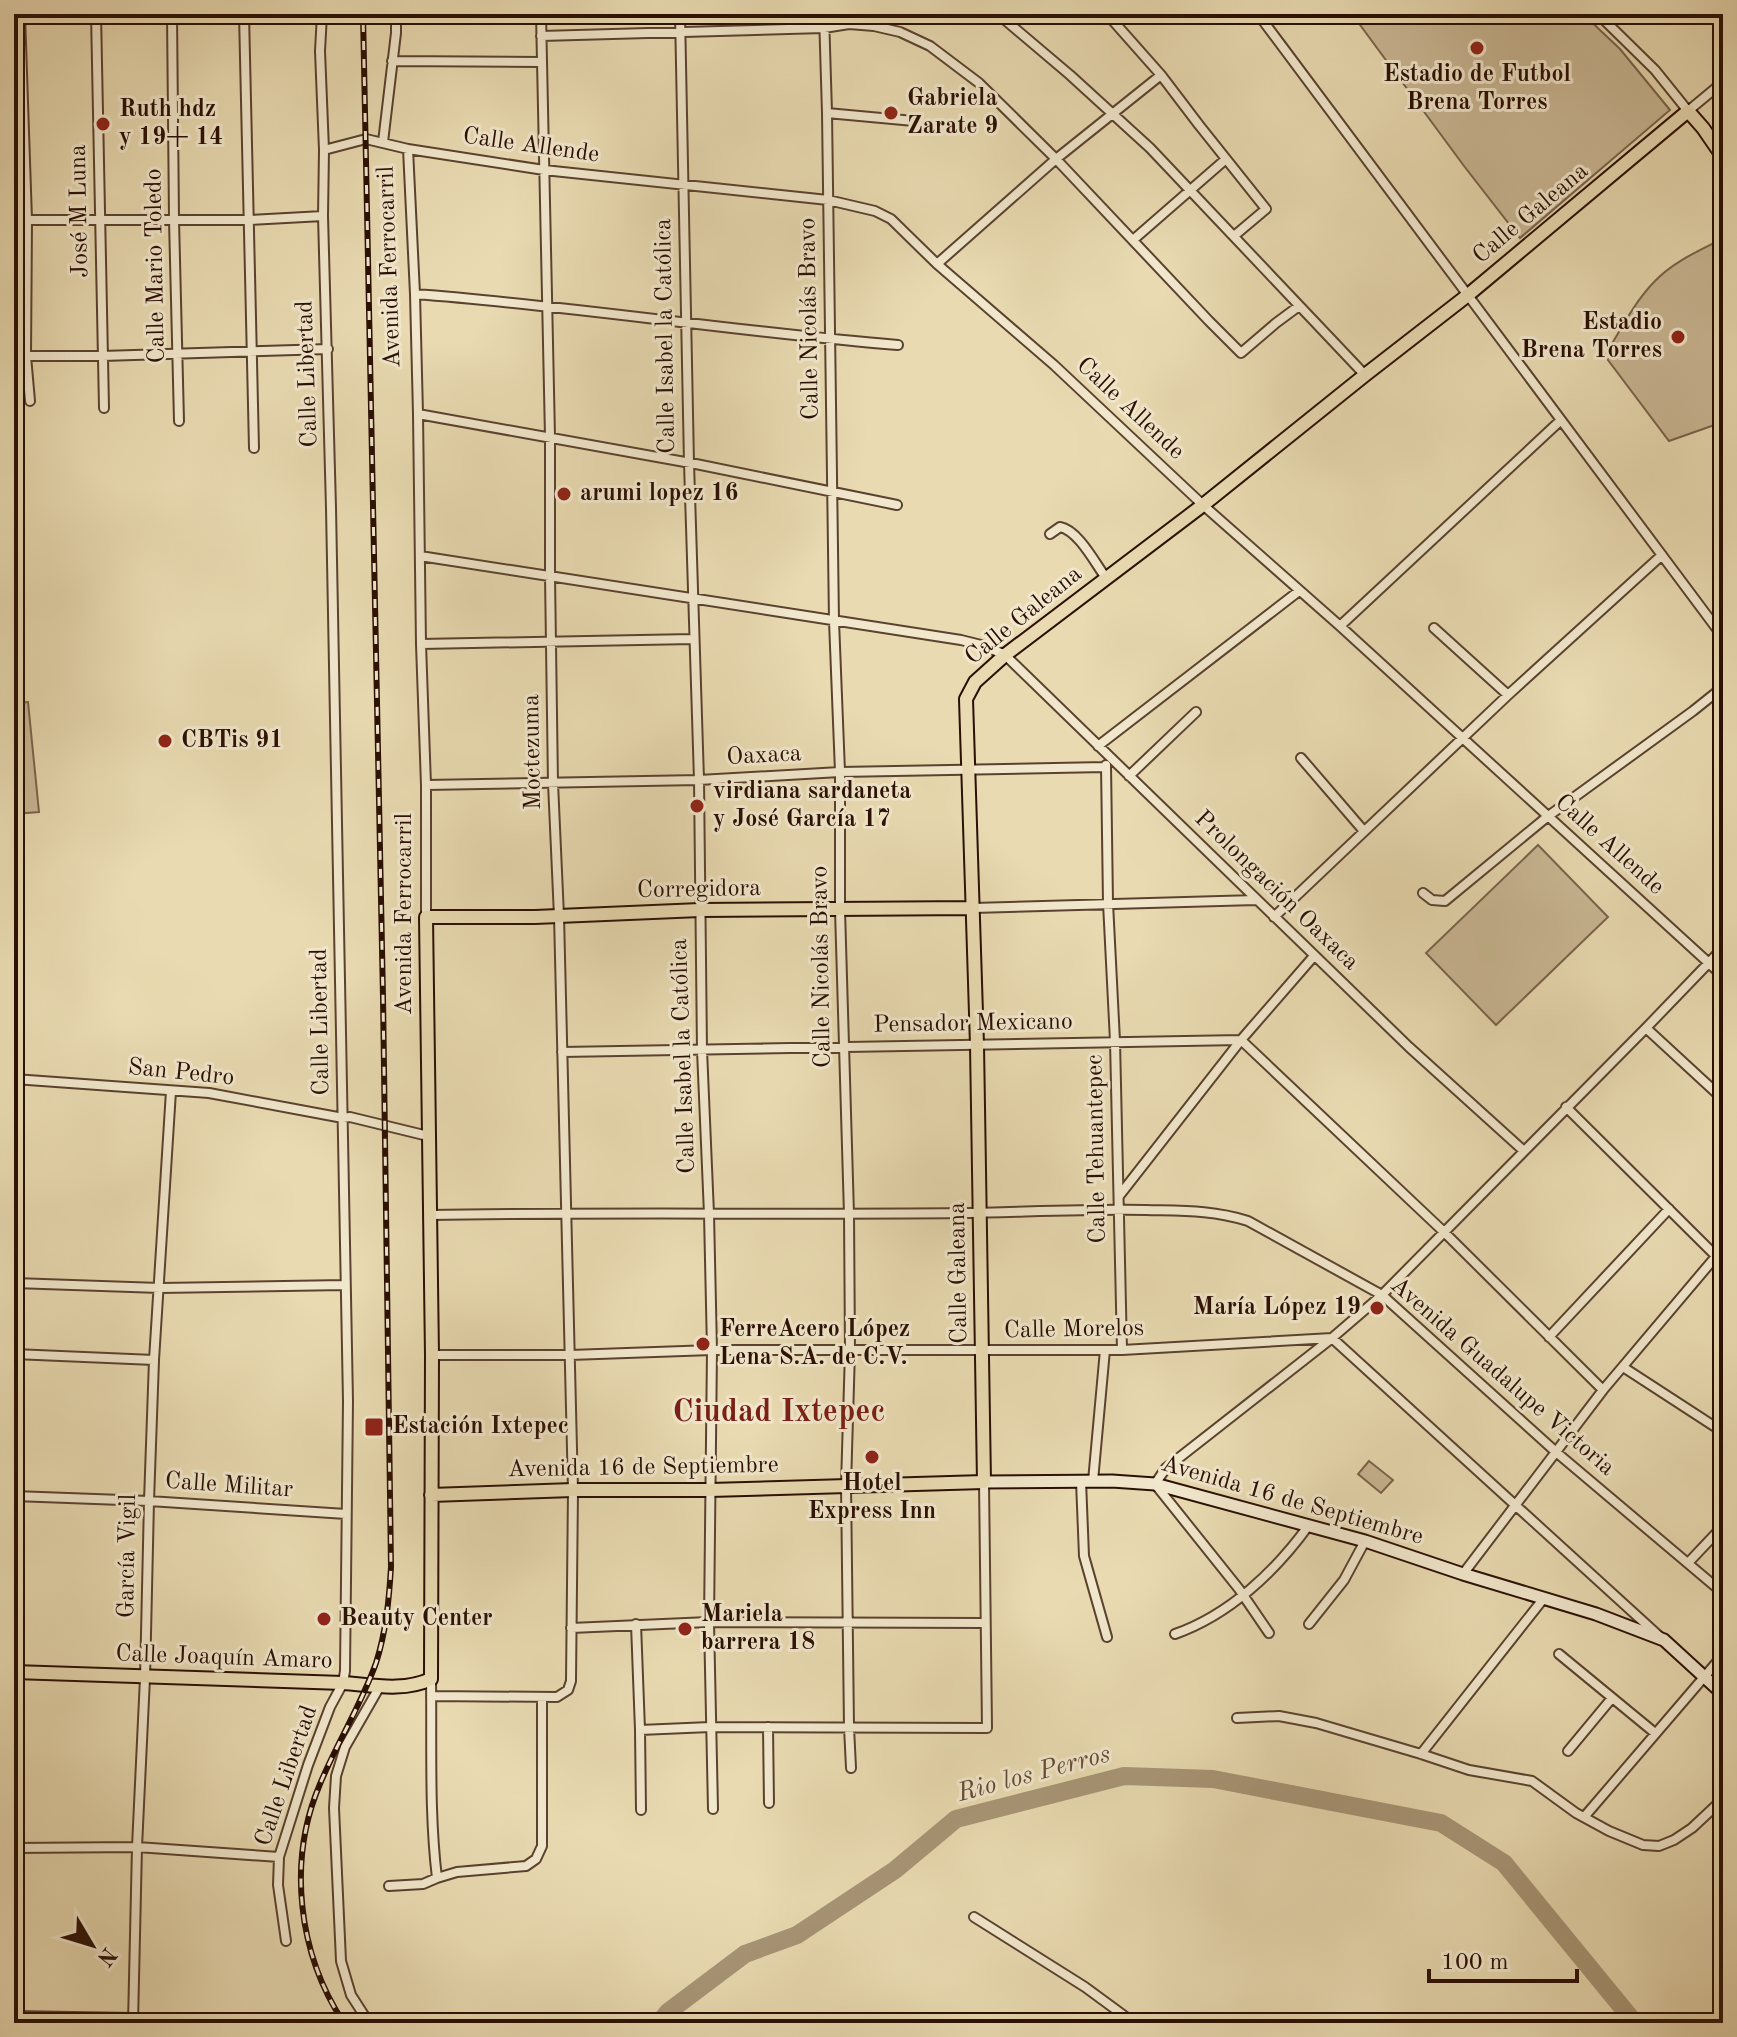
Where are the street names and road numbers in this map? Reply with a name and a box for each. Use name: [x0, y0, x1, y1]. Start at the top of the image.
street label: Calle Allende: [461, 125, 601, 167]
street label: José M Luna: [67, 144, 93, 278]
street label: Calle Galeana: [1469, 159, 1593, 269]
street label: Avenida Ferrocarril: [374, 166, 406, 368]
street label: Calle Mario Toledo: [142, 168, 170, 364]
street label: Calle Isabel la Católica: [652, 218, 680, 454]
street label: Calle Nicolás Bravo: [796, 218, 824, 420]
street label: Calle Libertad: [293, 300, 323, 448]
street label: Calle Allende: [1072, 353, 1188, 465]
street label: Calle Galeana: [961, 562, 1087, 670]
street label: Moctezuma: [520, 694, 546, 810]
street label: Oaxaca: [726, 742, 802, 770]
street label: Calle Allende: [1550, 790, 1668, 900]
street label: Prolongación Oaxaca: [1189, 807, 1363, 975]
street label: Avenida Ferrocarril: [393, 813, 417, 1015]
street label: Calle Nicolás Bravo: [808, 866, 836, 1068]
street label: Corregidora: [637, 877, 761, 903]
street label: Calle Isabel la Católica: [668, 938, 700, 1174]
street label: Calle Libertad: [308, 948, 334, 1096]
street label: Pensador Mexicano: [873, 1010, 1073, 1038]
street label: Calle Tehuantepec: [1083, 1054, 1111, 1244]
street label: San Pedro: [127, 1055, 235, 1091]
street label: Calle Galeana: [946, 1202, 972, 1344]
street label: Avenida Guadalupe Victoria: [1385, 1273, 1619, 1481]
street label: Calle Morelos: [1004, 1317, 1144, 1343]
street label: Avenida 16 de Septiembre: [1158, 1452, 1426, 1550]
street label: Avenida 16 de Septiembre: [507, 1454, 779, 1482]
street label: Calle Militar: [164, 1470, 294, 1502]
street label: García Vigil: [115, 1494, 141, 1618]
street label: Calle Joaquín Amaro: [115, 1642, 333, 1674]
street label: Calle Libertad: [252, 1703, 322, 1849]

